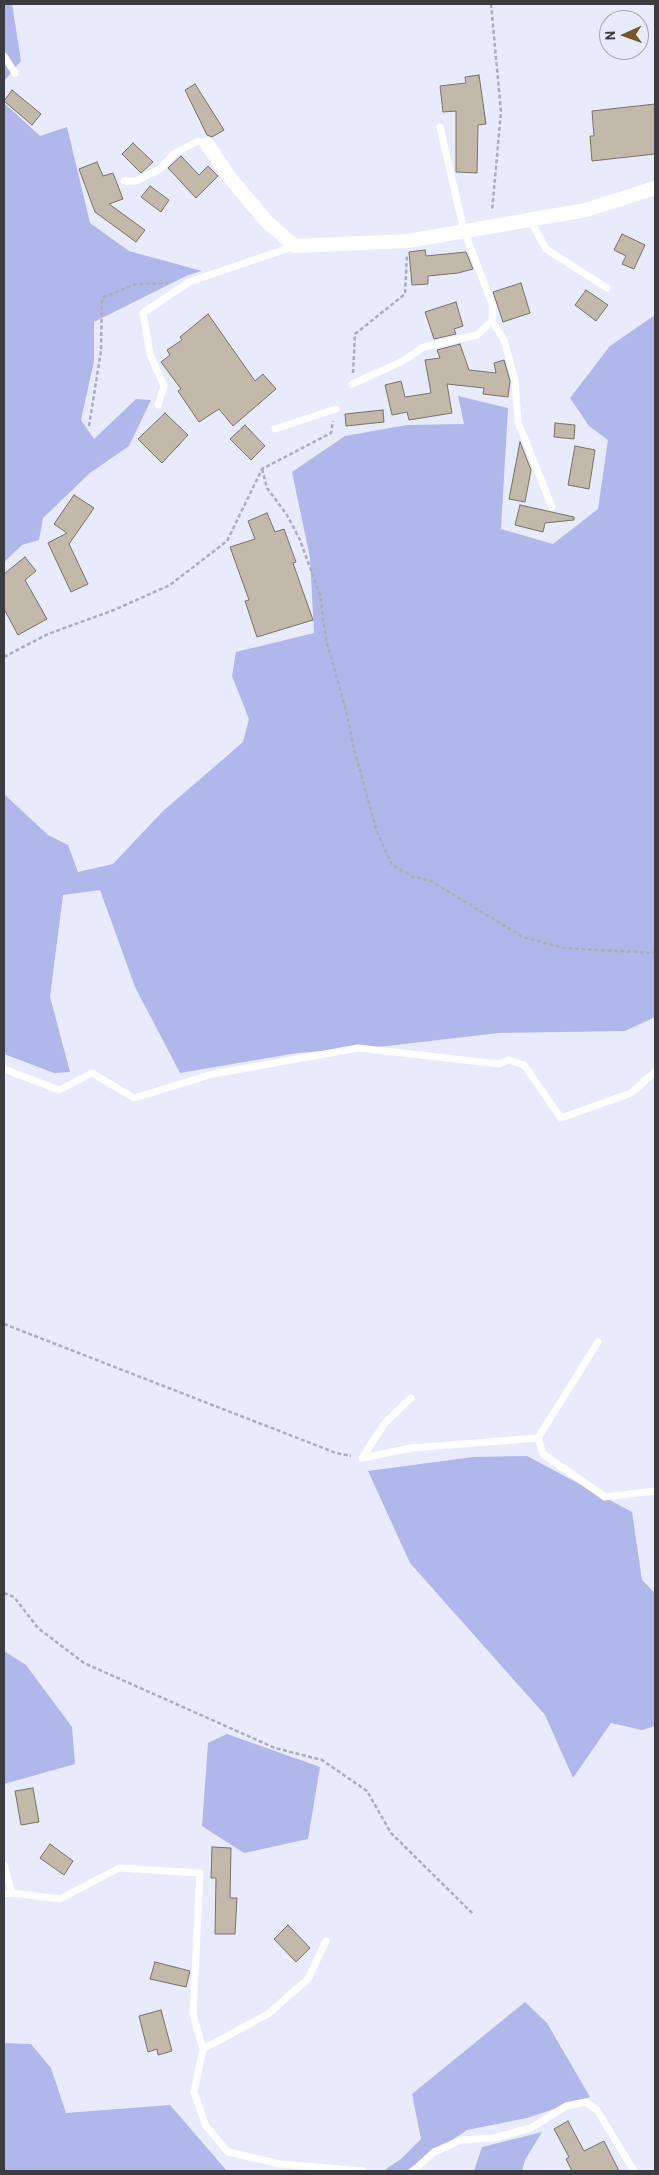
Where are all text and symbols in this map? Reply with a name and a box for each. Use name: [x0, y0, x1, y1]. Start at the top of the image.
north arrow: [599, 10, 649, 60]
text: N: [601, 31, 618, 40]

